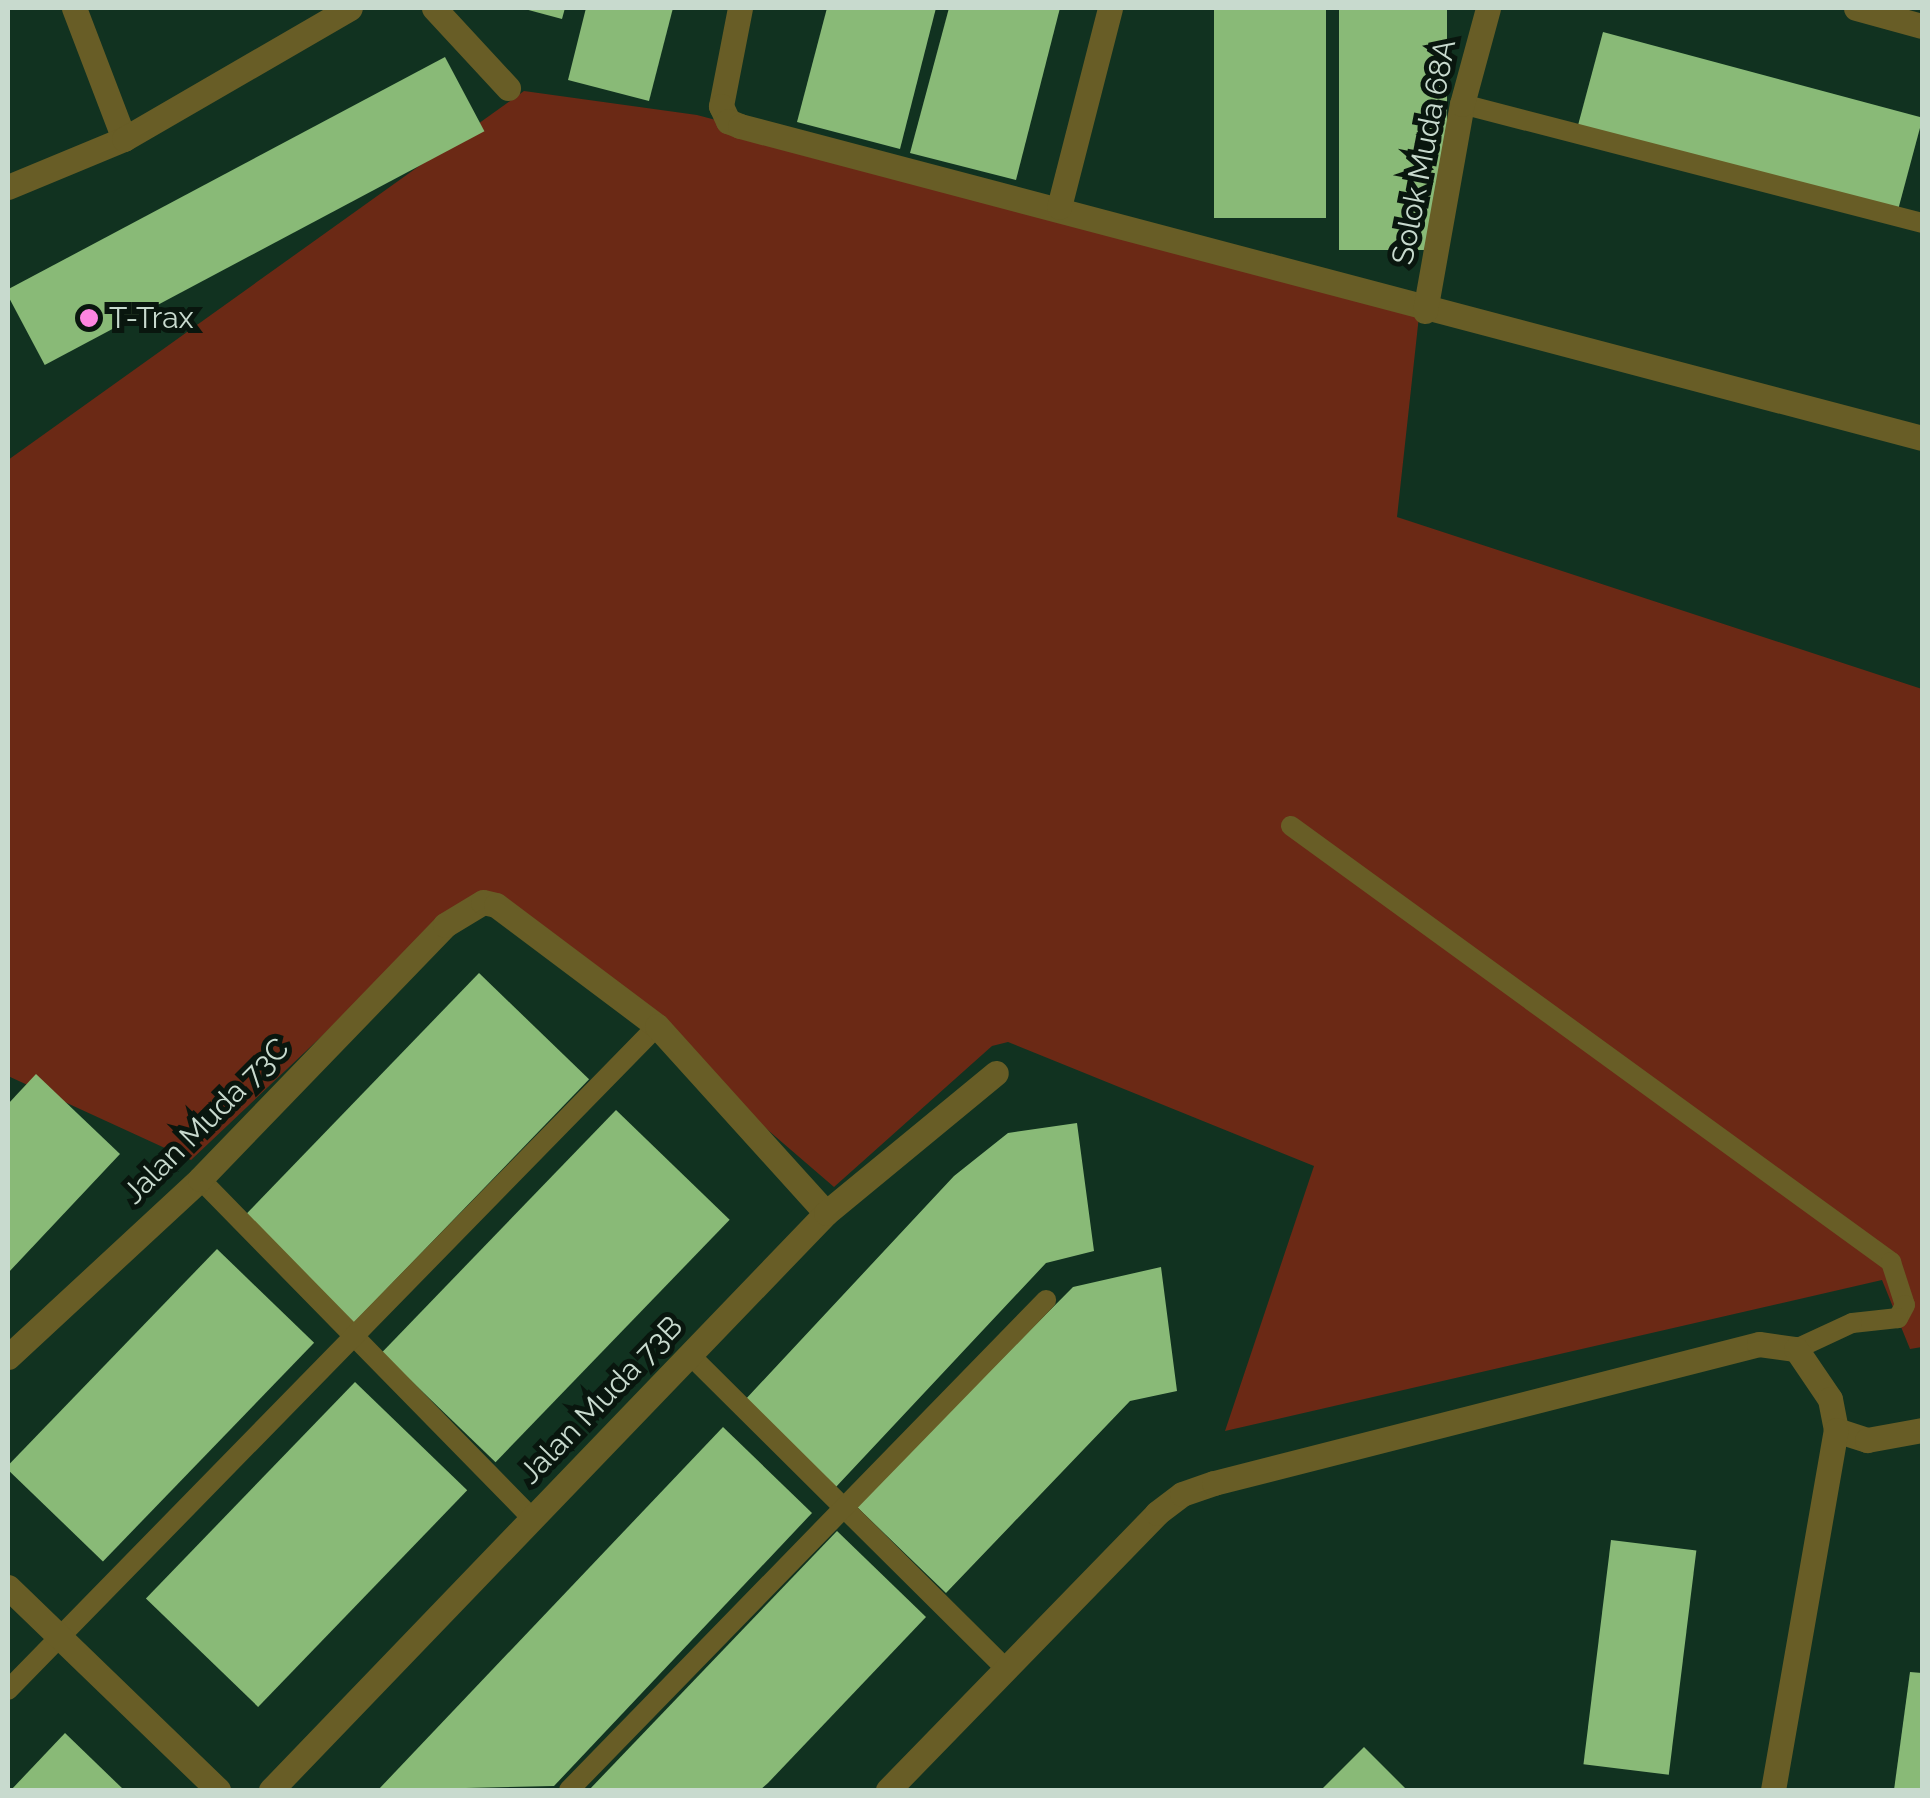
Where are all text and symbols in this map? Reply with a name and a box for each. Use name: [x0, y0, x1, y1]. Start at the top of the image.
street label: Solok Muda 68A: [1385, 37, 1463, 267]
place label: T-Trax: [109, 300, 194, 336]
marker: T-Trax: [78, 307, 100, 329]
street label: Jalan Muda 73C: [116, 1031, 296, 1211]
street label: Jalan Muda 73B: [512, 1309, 690, 1491]

